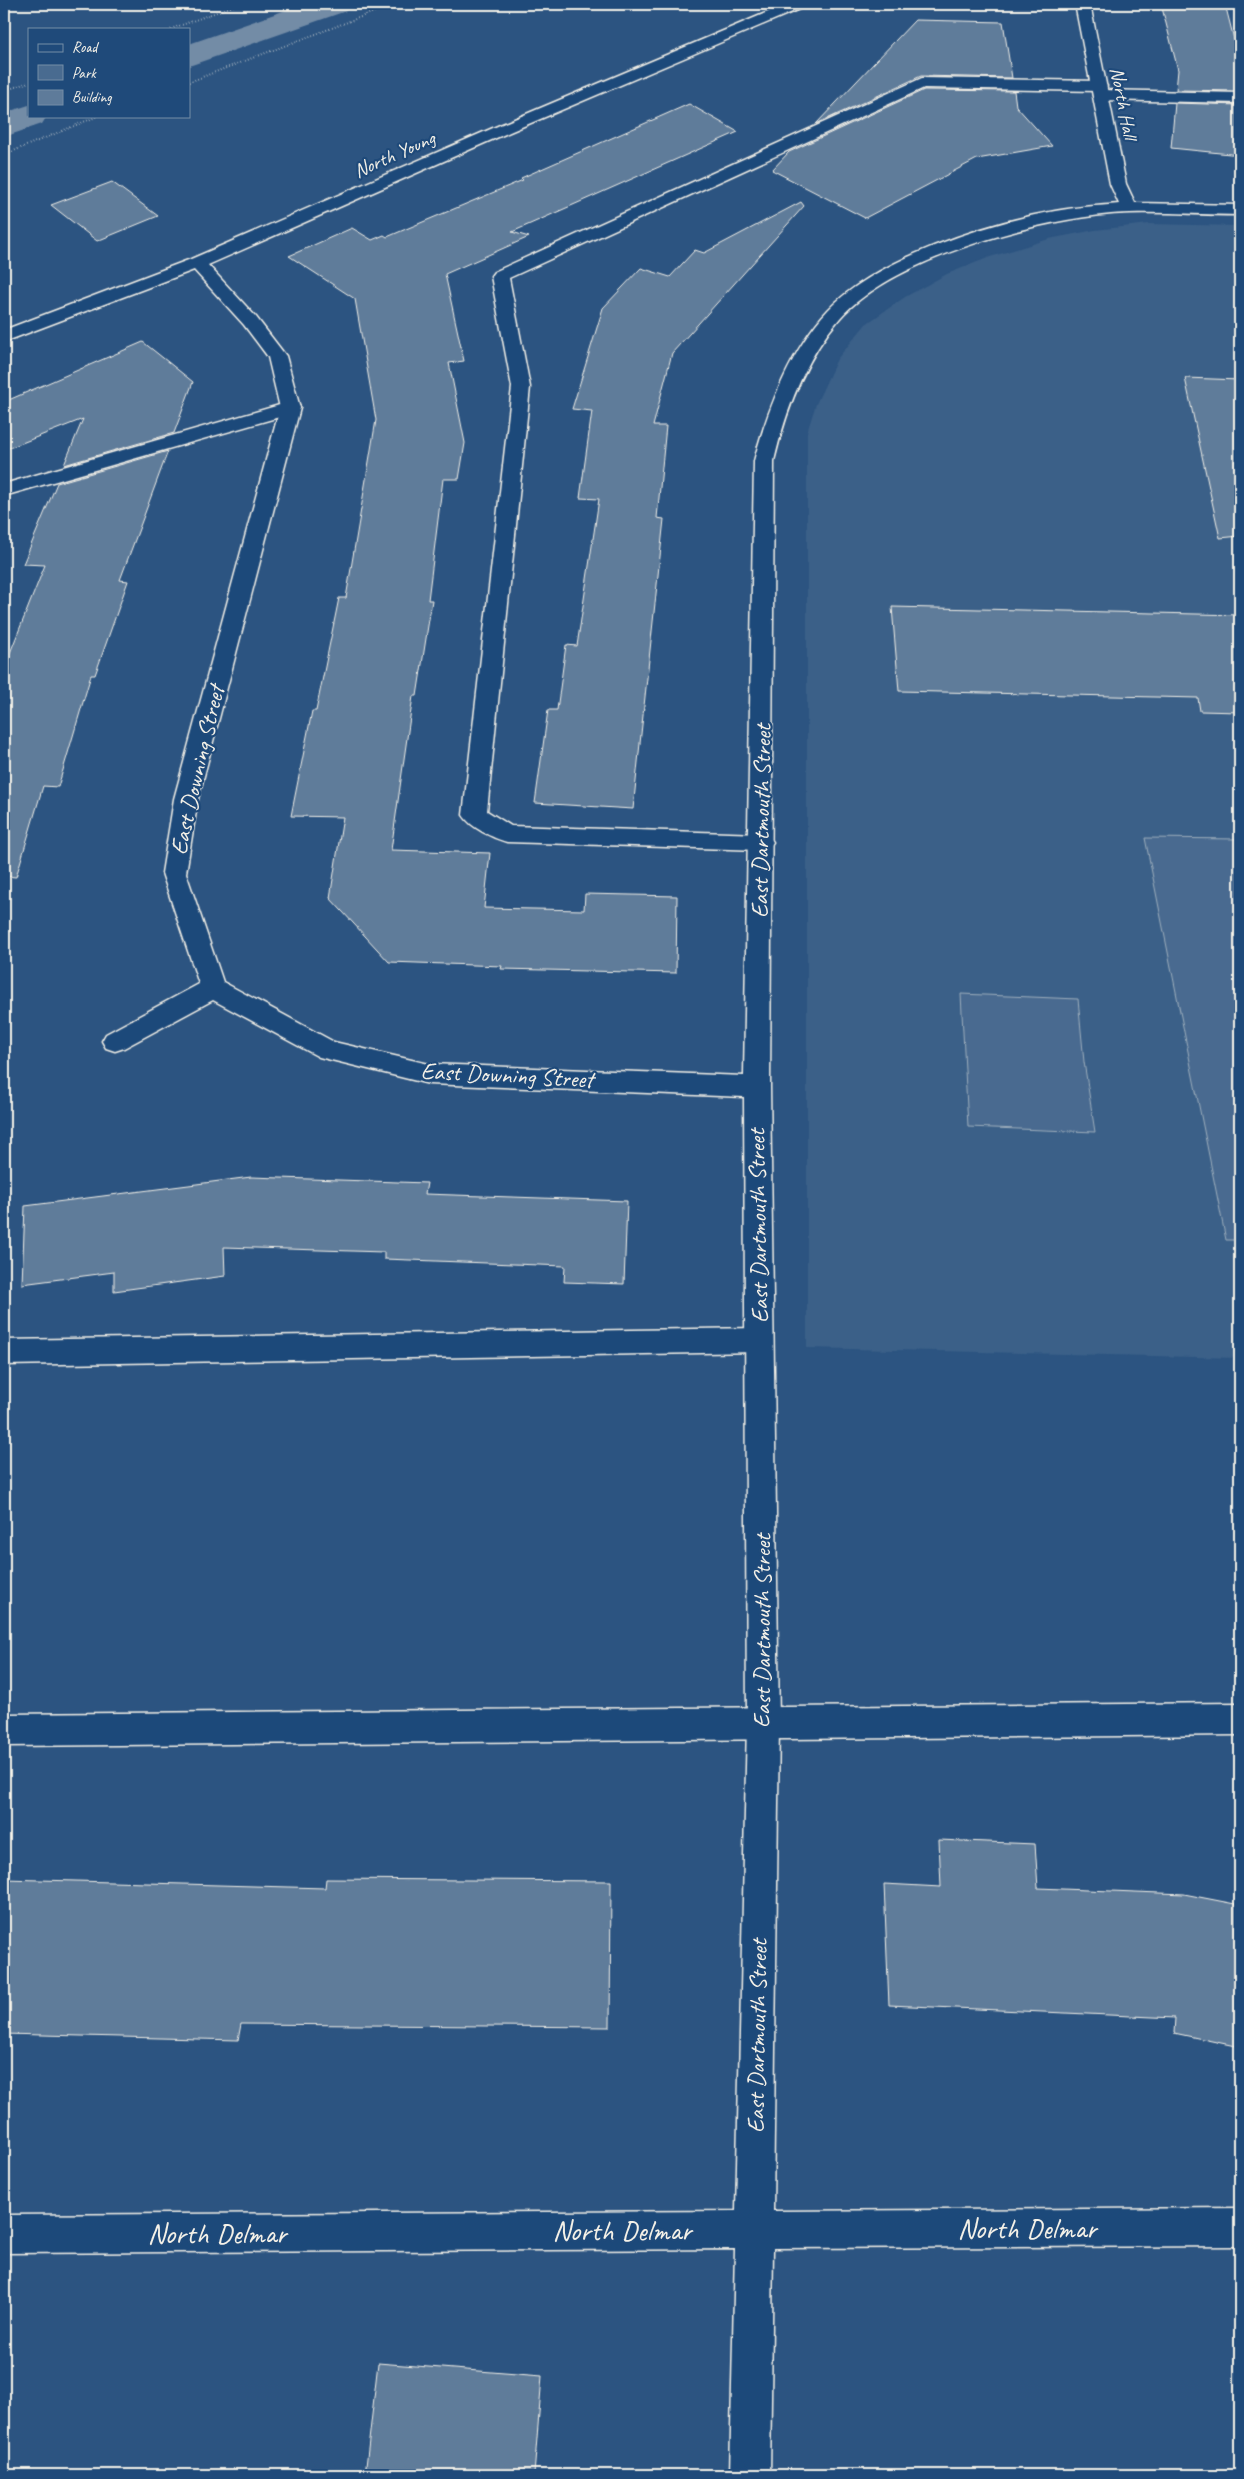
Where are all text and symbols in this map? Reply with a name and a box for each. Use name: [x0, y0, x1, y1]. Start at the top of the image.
legend: [28, 28, 190, 118]
text: Road: [72, 38, 99, 57]
text: Park: [72, 64, 97, 83]
street label: North Hall: [1104, 65, 1143, 145]
text: Building: [72, 88, 112, 107]
street label: North Young: [350, 125, 440, 183]
street label: East Downing Street: [163, 680, 232, 857]
street label: East Dartmouth Street: [744, 722, 778, 918]
street label: East Downing Street: [420, 1056, 597, 1095]
street label: East Dartmouth Street: [741, 1127, 775, 1323]
street label: East Dartmouth Street: [747, 1532, 777, 1728]
street label: East Dartmouth Street: [740, 1937, 774, 2133]
street label: North Delmar: [958, 2210, 1099, 2247]
street label: North Delmar: [553, 2212, 694, 2249]
street label: North Delmar: [148, 2215, 289, 2252]

